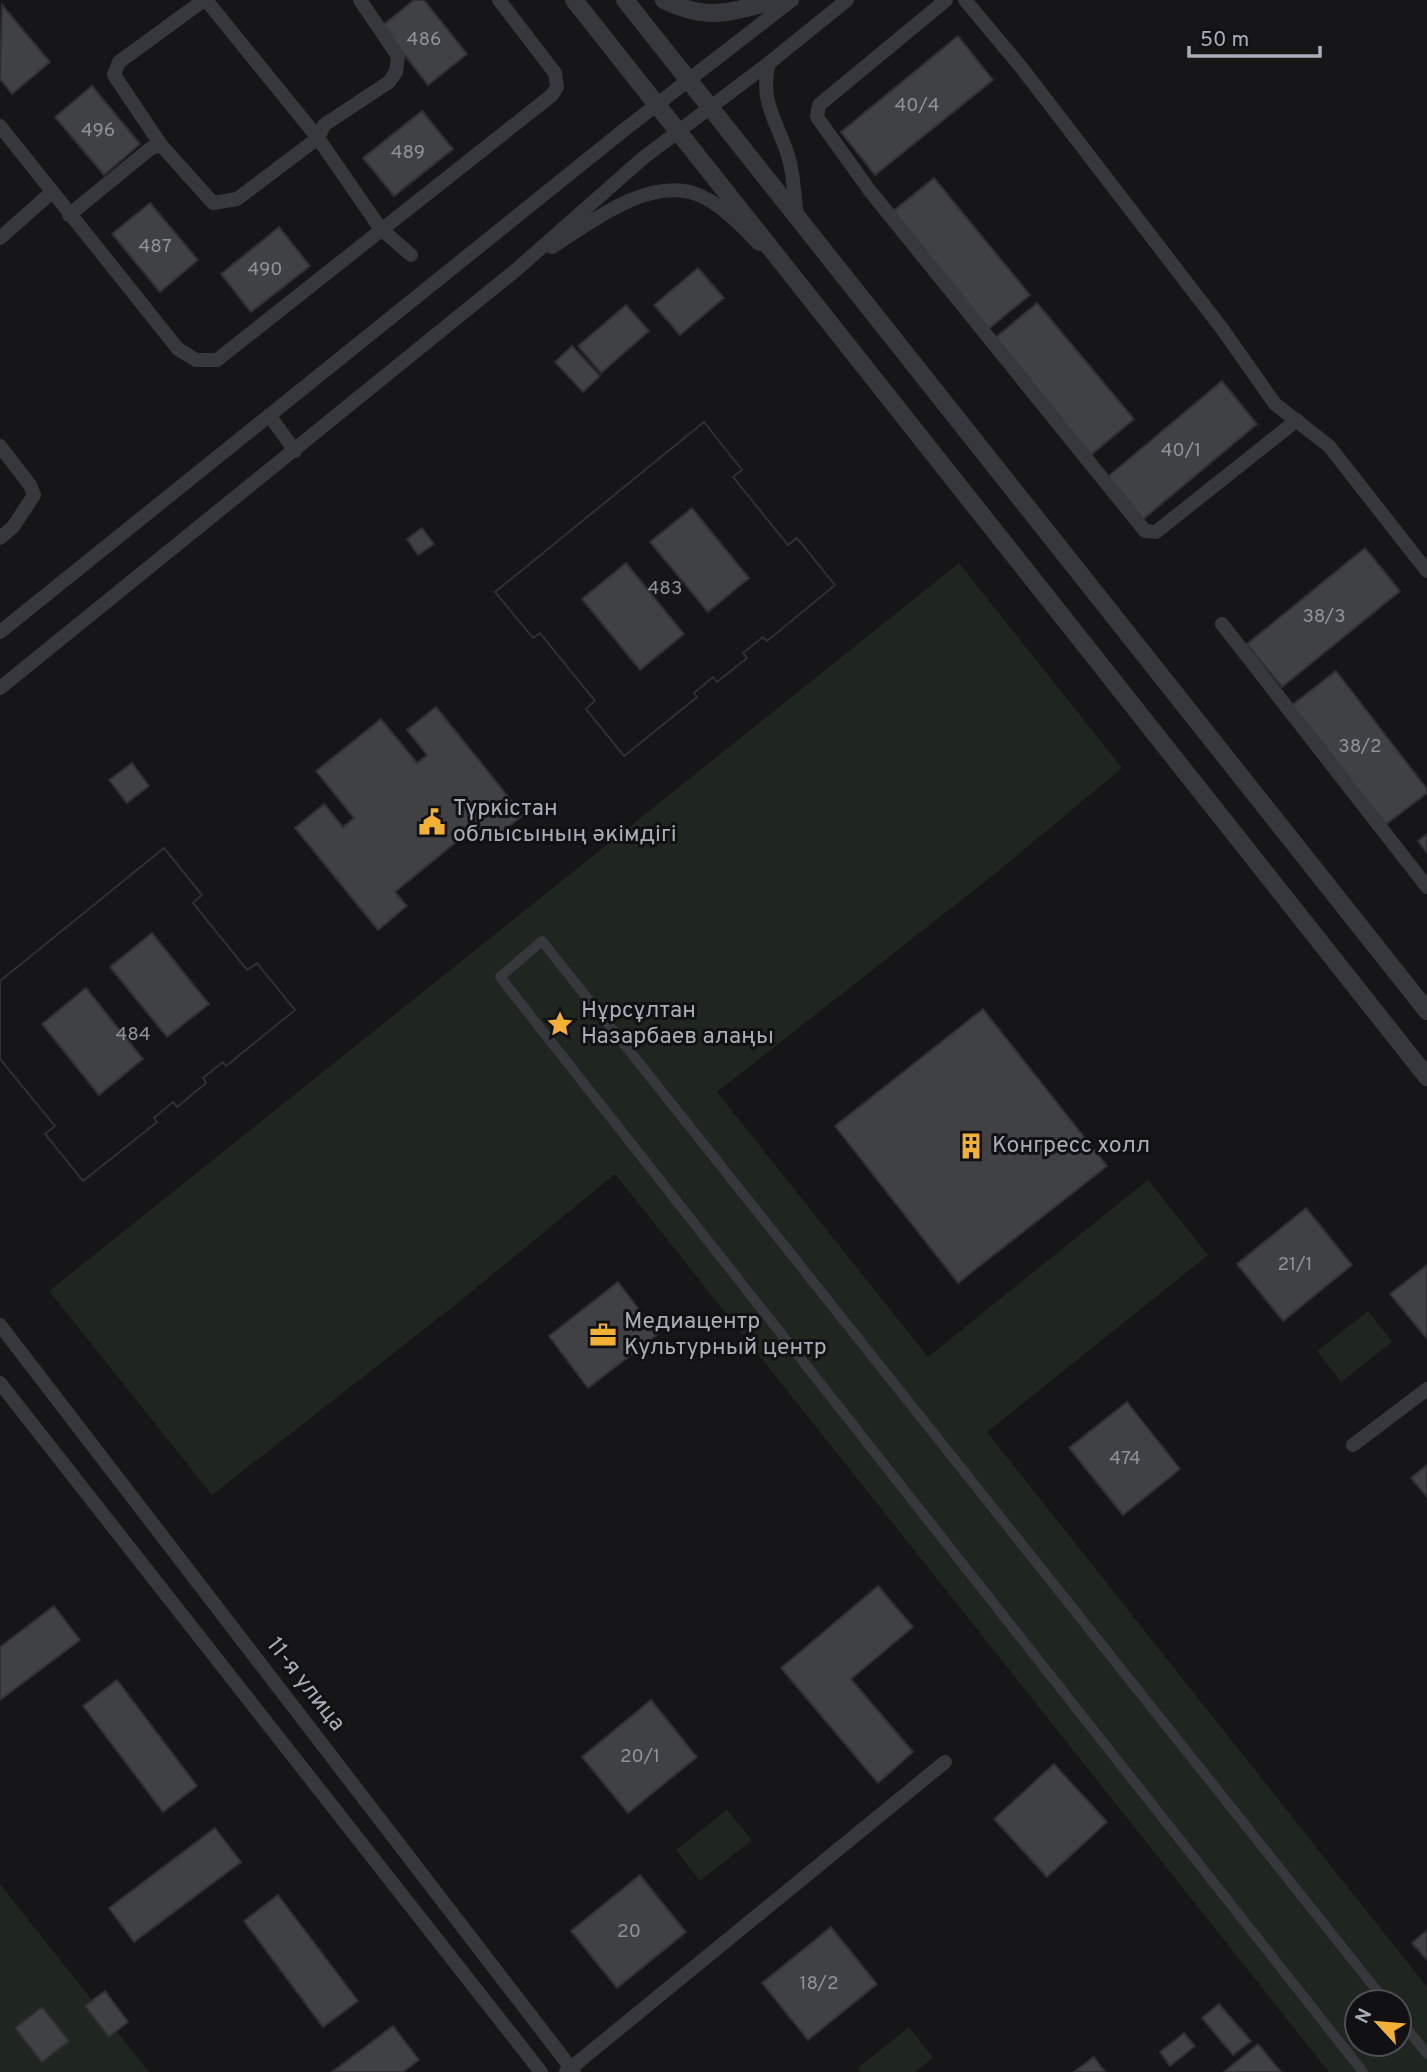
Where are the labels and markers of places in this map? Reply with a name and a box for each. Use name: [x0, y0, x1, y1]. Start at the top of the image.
place label: Түркістан облысының әкімдігі: [453, 795, 677, 850]
public building icon: Түркістан облысының әкімдігі: [417, 807, 447, 837]
place label: Нұрсұлтан Назарбаев алаңы: [581, 997, 774, 1052]
place icon: Нұрсұлтан Назарбаев алаңы: [545, 1009, 575, 1039]
building icon: Конгресс холл: [956, 1131, 986, 1161]
place label: Конгресс холл: [992, 1132, 1150, 1161]
place label: Медиацентр Культурный центр: [624, 1308, 827, 1363]
office icon: Медиацентр Культурный центр: [588, 1320, 618, 1350]

